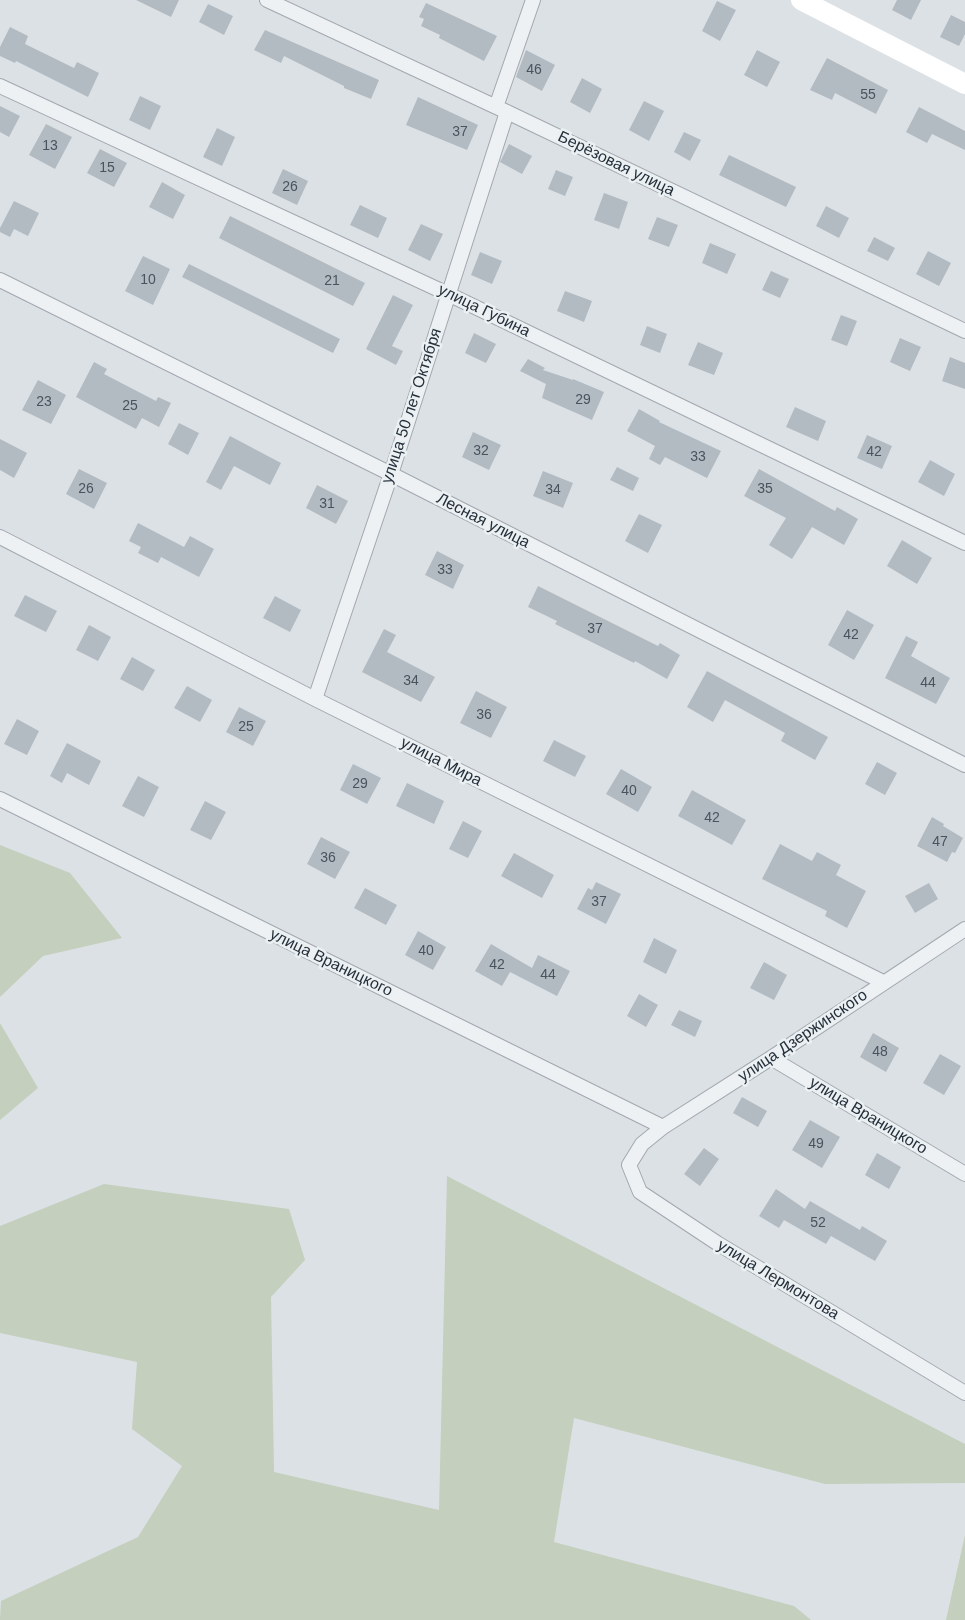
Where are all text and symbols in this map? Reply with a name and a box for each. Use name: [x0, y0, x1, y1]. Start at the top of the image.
house number: 46: [526, 62, 542, 78]
house number: 55: [860, 87, 876, 103]
house number: 37: [452, 124, 468, 140]
street label: Берёзовая улица: [554, 127, 678, 201]
house number: 13: [42, 138, 58, 154]
house number: 15: [99, 160, 115, 176]
house number: 26: [282, 179, 298, 195]
house number: 10: [140, 272, 156, 288]
house number: 21: [324, 273, 340, 289]
street label: улица Губина: [435, 280, 533, 342]
street label: улица 50 лет Октября: [378, 326, 446, 486]
house number: 29: [575, 392, 591, 408]
house number: 23: [36, 394, 52, 410]
house number: 25: [122, 398, 138, 414]
house number: 32: [473, 443, 489, 459]
house number: 42: [866, 444, 882, 460]
house number: 33: [690, 449, 706, 465]
house number: 26: [78, 481, 94, 497]
house number: 35: [757, 481, 773, 497]
house number: 34: [545, 482, 561, 498]
street label: Лесная улица: [433, 489, 533, 553]
house number: 31: [319, 496, 335, 512]
house number: 33: [437, 562, 453, 578]
house number: 37: [587, 621, 603, 637]
house number: 42: [843, 627, 859, 643]
house number: 34: [403, 673, 419, 689]
house number: 44: [920, 675, 936, 691]
house number: 36: [476, 707, 492, 723]
house number: 25: [238, 719, 254, 735]
street label: улица Мира: [397, 733, 485, 791]
house number: 29: [352, 776, 368, 792]
house number: 40: [621, 783, 637, 799]
house number: 42: [704, 810, 720, 826]
house number: 47: [932, 834, 948, 850]
house number: 36: [320, 850, 336, 866]
house number: 37: [591, 894, 607, 910]
street label: улица Враницкого: [266, 925, 396, 1001]
house number: 40: [418, 943, 434, 959]
house number: 42: [489, 957, 505, 973]
house number: 44: [540, 967, 556, 983]
street label: улица Дзержинского: [735, 986, 871, 1086]
house number: 48: [872, 1044, 888, 1060]
street label: улица Враницкого: [805, 1073, 931, 1159]
house number: 49: [808, 1136, 824, 1152]
house number: 52: [810, 1215, 826, 1231]
street label: улица Лермонтова: [714, 1236, 842, 1324]

